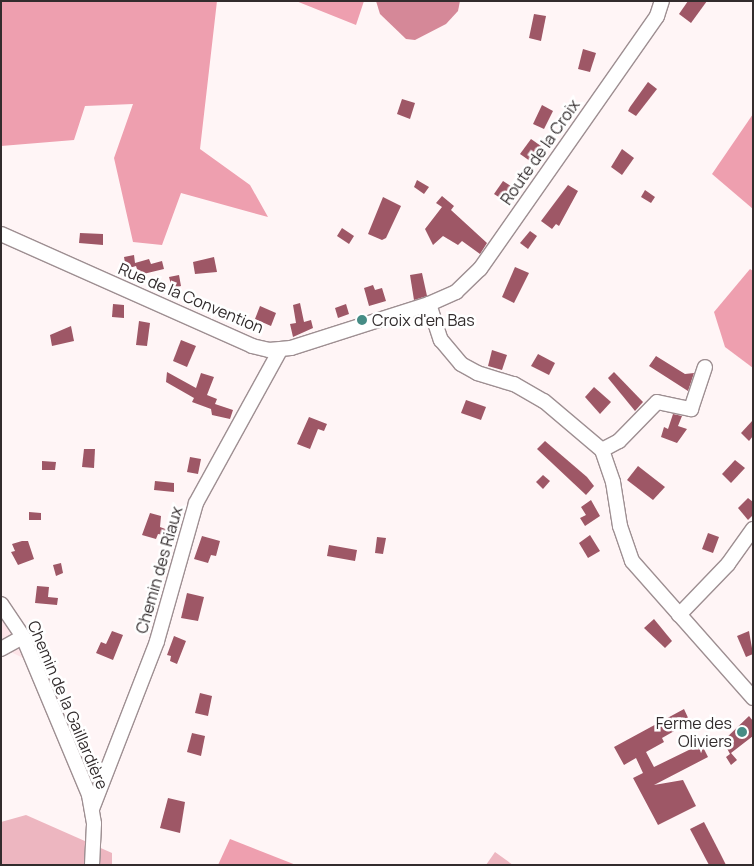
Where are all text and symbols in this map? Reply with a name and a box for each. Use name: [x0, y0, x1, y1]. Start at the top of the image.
street label: Route de la Croix: [497, 96, 583, 208]
street label: Rue de la Convention: [115, 259, 267, 337]
place label: Croix d'en Bas: [372, 310, 475, 330]
marker: Croix d'en Bas: [356, 314, 368, 326]
street label: Chemin des Riaux: [132, 504, 186, 636]
street label: Chemin de la Gaillardière: [24, 618, 112, 792]
place label: Ferme des Oliviers: [656, 713, 732, 751]
marker: Ferme des Oliviers: [736, 726, 748, 738]

